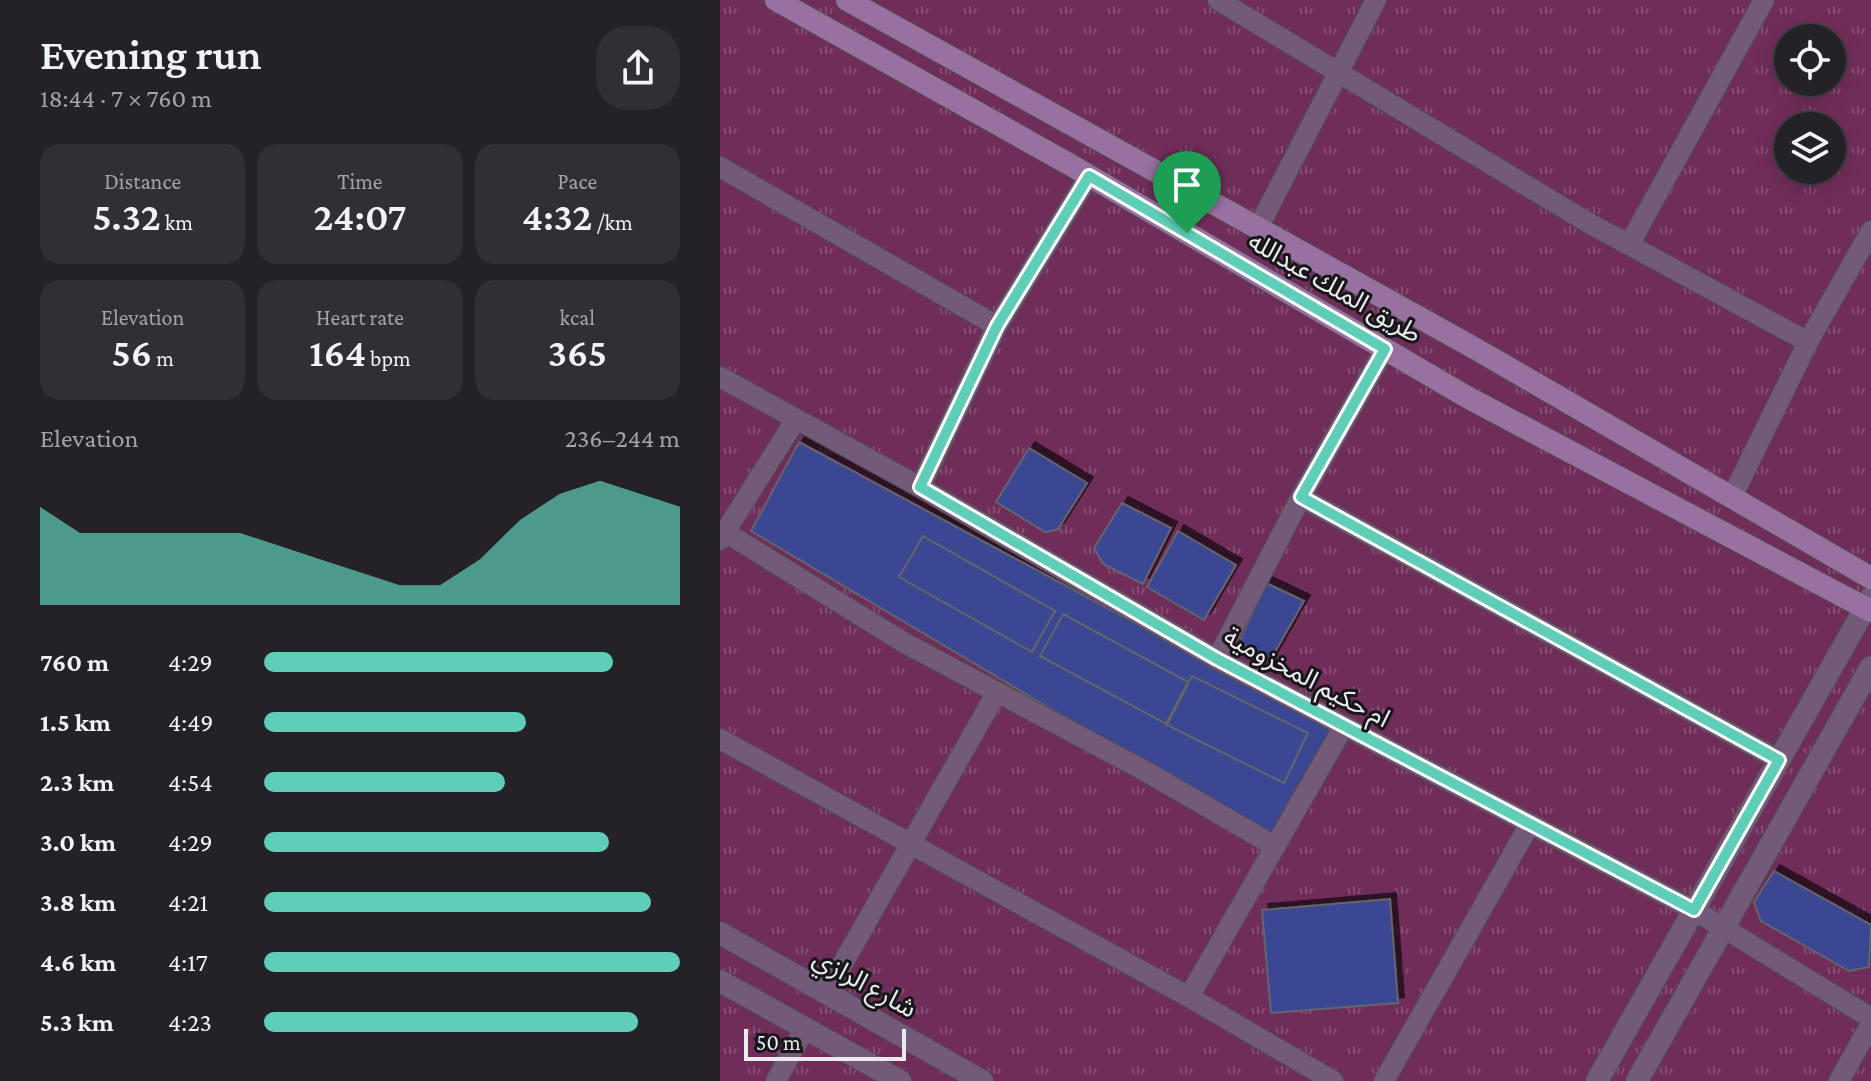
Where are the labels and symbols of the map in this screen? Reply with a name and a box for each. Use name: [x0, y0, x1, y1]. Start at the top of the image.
pin: [1153, 151, 1221, 233]
street label: طريق الملك عبدالله: [1243, 226, 1426, 350]
street label: ام حكيم المخزومية: [1216, 621, 1395, 738]
street label: شارع الرازي: [806, 943, 921, 1028]
scale bar: [744, 1025, 906, 1061]

